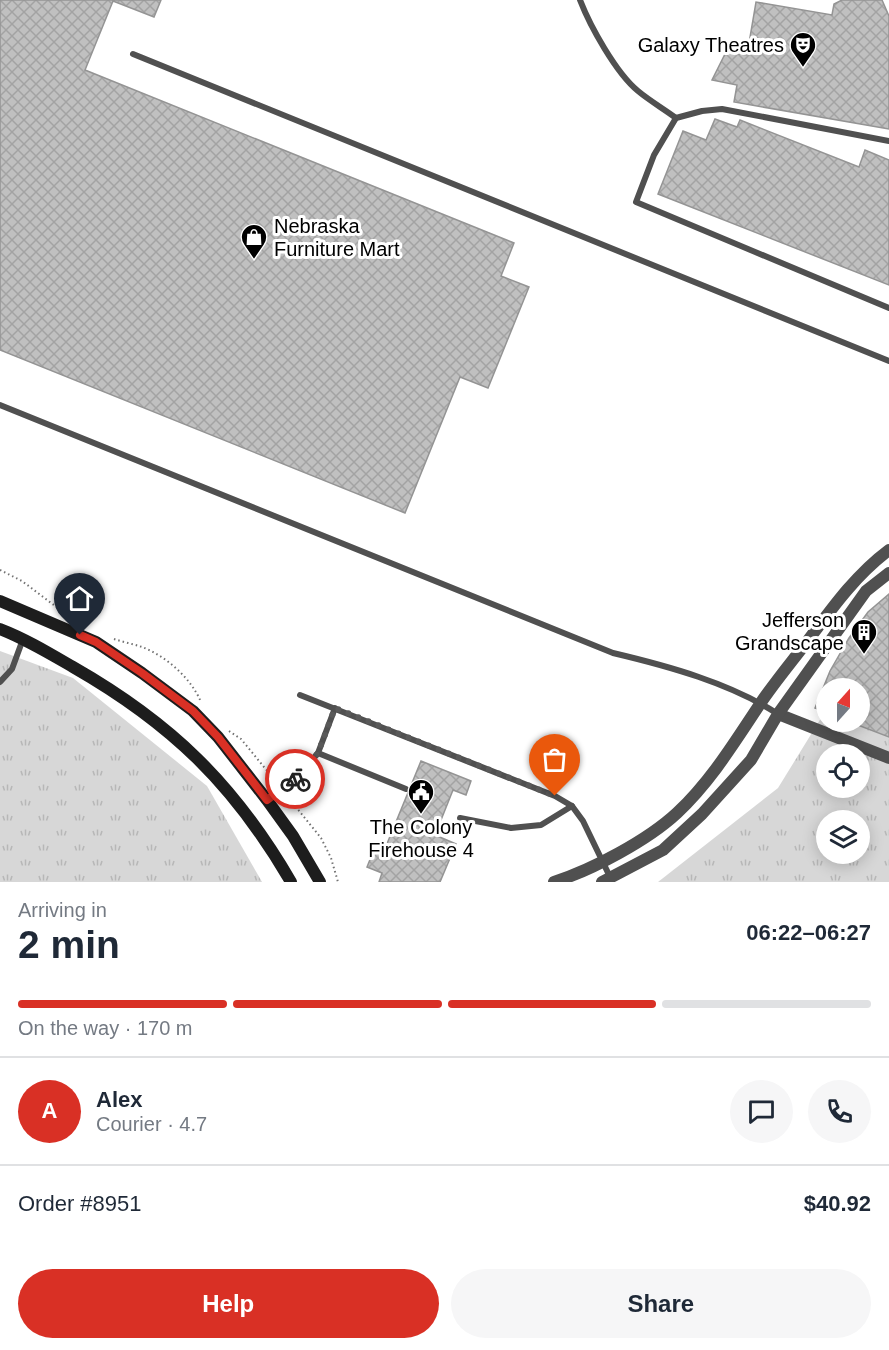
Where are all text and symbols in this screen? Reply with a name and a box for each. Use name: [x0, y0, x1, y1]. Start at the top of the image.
theatre icon: Galaxy Theatres: [788, 30, 818, 68]
place label: Galaxy Theatres: [638, 34, 784, 56]
place label: Nebraska Furniture Mart: [274, 215, 400, 260]
shop icon: Nebraska Furniture Mart: [239, 222, 269, 260]
pin: [54, 573, 105, 635]
icon: home: [63, 582, 96, 615]
place label: Jefferson Grandscape: [735, 609, 844, 654]
building icon: Jefferson Grandscape: [849, 617, 879, 655]
north arrow: [816, 678, 870, 732]
map controls: [816, 678, 870, 864]
pin: [529, 734, 580, 796]
icon: bag: [538, 743, 571, 776]
button: locate: [816, 744, 870, 798]
courier: [265, 749, 325, 809]
icon: bike: [279, 763, 312, 796]
public building icon: The Colony Firehouse 4: [406, 777, 436, 815]
button: layers: [816, 810, 870, 864]
place label: The Colony Firehouse 4: [368, 816, 474, 861]
text: Arriving in: [18, 899, 107, 921]
text: 06:22–06:27: [746, 920, 871, 945]
text: 2 min: [18, 923, 120, 966]
text: On the way · 170 m: [18, 1017, 193, 1039]
button: chat: [730, 1080, 793, 1143]
button: phone: [808, 1080, 871, 1143]
text: Alex: [96, 1087, 142, 1112]
text: A: [42, 1098, 57, 1123]
text: Courier · 4.7: [96, 1113, 207, 1135]
text: Order #8951: [18, 1191, 142, 1216]
text: $40.92: [804, 1191, 871, 1216]
button: Help: [18, 1269, 439, 1338]
button: Share: [451, 1269, 871, 1338]

